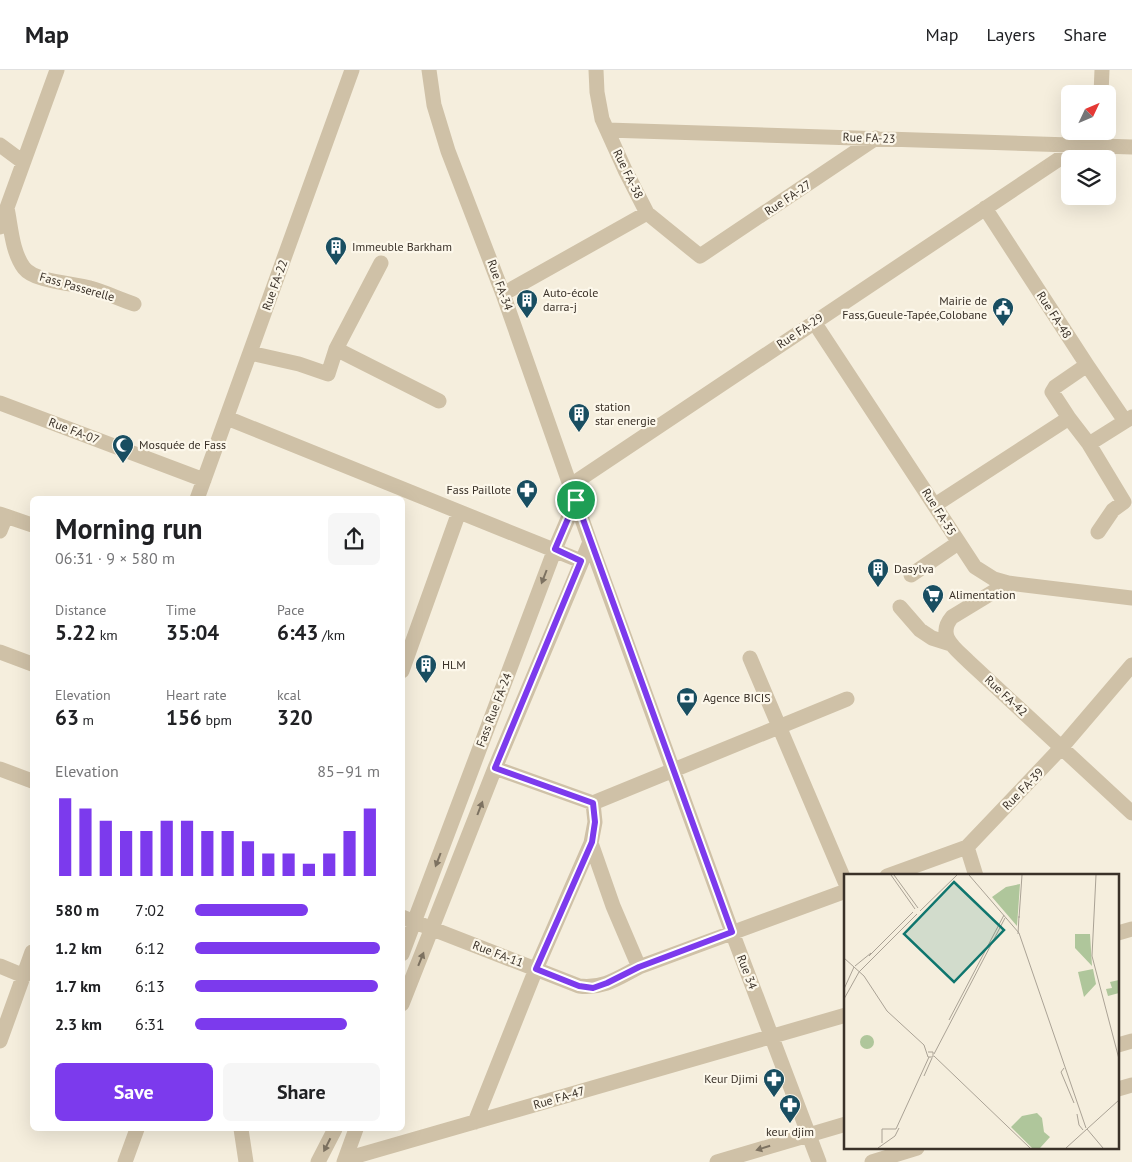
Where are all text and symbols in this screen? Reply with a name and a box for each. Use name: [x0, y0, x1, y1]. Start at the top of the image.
text: Map: [25, 19, 69, 50]
text: Map: [926, 23, 958, 46]
text: Layers: [986, 23, 1035, 46]
text: Share: [1063, 23, 1107, 46]
north arrow: [1061, 85, 1116, 140]
map controls: [1061, 85, 1116, 205]
street label: Rue FA-23: [842, 129, 896, 146]
street label: Rue FA-38: [610, 147, 647, 201]
button: layers: [1061, 150, 1116, 205]
street label: Rue FA-27: [762, 177, 814, 219]
building icon: Immeuble Barkham: [324, 235, 348, 266]
place label: Immeuble Barkham: [352, 239, 452, 254]
street label: Rue FA-22: [258, 257, 291, 312]
street label: Rue FA-34: [484, 257, 517, 313]
street label: Fass Passerelle: [38, 269, 116, 304]
place label: Auto-école darra-j: [543, 285, 598, 314]
building icon: Auto-école darra-j: [515, 288, 539, 319]
street label: Rue FA-48: [1034, 288, 1075, 341]
place label: Mairie de Fass,Gueule-Tapée,Colobane: [842, 293, 987, 322]
public building icon: Mairie de Fass,Gueule-Tapée,Colobane: [991, 296, 1015, 327]
street label: Rue FA-29: [774, 310, 826, 352]
place label: station star energie: [595, 399, 656, 428]
building icon: station star energie: [567, 402, 591, 433]
street label: Rue FA-07: [47, 414, 102, 447]
mosque icon: Mosquée de Fass: [111, 433, 135, 464]
place label: Mosquée de Fass: [139, 437, 226, 452]
pharmacy icon: Fass Paillote: [515, 478, 539, 509]
pin: [555, 479, 597, 521]
place label: Fass Paillote: [447, 482, 511, 497]
street label: Rue FA-35: [919, 485, 960, 538]
icon: arrive: [562, 486, 590, 514]
text: Morning run: [55, 510, 203, 547]
button: share: [328, 513, 380, 565]
text: 06:31 · 9 × 580 m: [55, 548, 175, 568]
building icon: Dasylva: [866, 557, 890, 588]
place label: Dasylva: [894, 561, 934, 576]
one-way arrow: [540, 570, 547, 585]
supermarket icon: Alimentation: [921, 583, 945, 614]
place label: Alimentation: [949, 587, 1015, 602]
text: Distance: [55, 601, 106, 619]
text: Time: [166, 601, 196, 619]
text: Pace: [277, 601, 304, 619]
text: 5.22: [55, 619, 96, 646]
text: 35:04: [166, 619, 219, 646]
text: 6:43: [277, 619, 318, 646]
text: km: [96, 626, 118, 644]
text: /km: [318, 626, 345, 644]
building icon: HLM: [414, 653, 438, 684]
place label: HLM: [442, 657, 466, 672]
street label: Fass Rue FA-24: [472, 670, 515, 749]
street label: Rue FA-42: [982, 672, 1031, 719]
text: Elevation: [55, 686, 111, 704]
text: Heart rate: [166, 686, 227, 704]
text: kcal: [277, 686, 301, 704]
bank icon: Agence BICIS: [675, 686, 699, 717]
place label: Agence BICIS: [703, 690, 771, 705]
text: 63: [55, 704, 79, 731]
text: 156: [166, 704, 202, 731]
text: 320: [277, 704, 313, 731]
text: m: [79, 711, 94, 729]
text: bpm: [202, 711, 232, 729]
text: Elevation: [55, 761, 119, 781]
text: 85–91 m: [317, 761, 380, 781]
street label: Rue FA-39: [999, 764, 1046, 813]
one-way arrow: [476, 801, 484, 815]
one-way arrow: [434, 853, 441, 868]
inset map: [844, 874, 1120, 1150]
text: 580 m: [55, 900, 99, 920]
text: 7:02: [135, 900, 165, 920]
street label: Rue FA-11: [471, 937, 526, 970]
text: 1.2 km: [55, 938, 102, 958]
text: 6:12: [135, 938, 165, 958]
one-way arrow: [417, 952, 425, 966]
street label: Rue 34: [734, 952, 761, 992]
text: 1.7 km: [55, 976, 101, 996]
text: 6:13: [135, 976, 165, 996]
text: 2.3 km: [55, 1014, 102, 1034]
text: 6:31: [135, 1014, 165, 1034]
button: Save: [55, 1063, 213, 1121]
button: Share: [223, 1063, 380, 1121]
pharmacy icon: Keur Djimi: [762, 1067, 786, 1098]
place label: Keur Djimi: [704, 1071, 758, 1086]
street label: Rue FA-47: [531, 1083, 586, 1112]
pharmacy icon: keur djim: [778, 1093, 802, 1124]
place label: keur djim: [766, 1124, 814, 1139]
one-way arrow: [323, 1138, 331, 1153]
one-way arrow: [756, 1145, 771, 1153]

